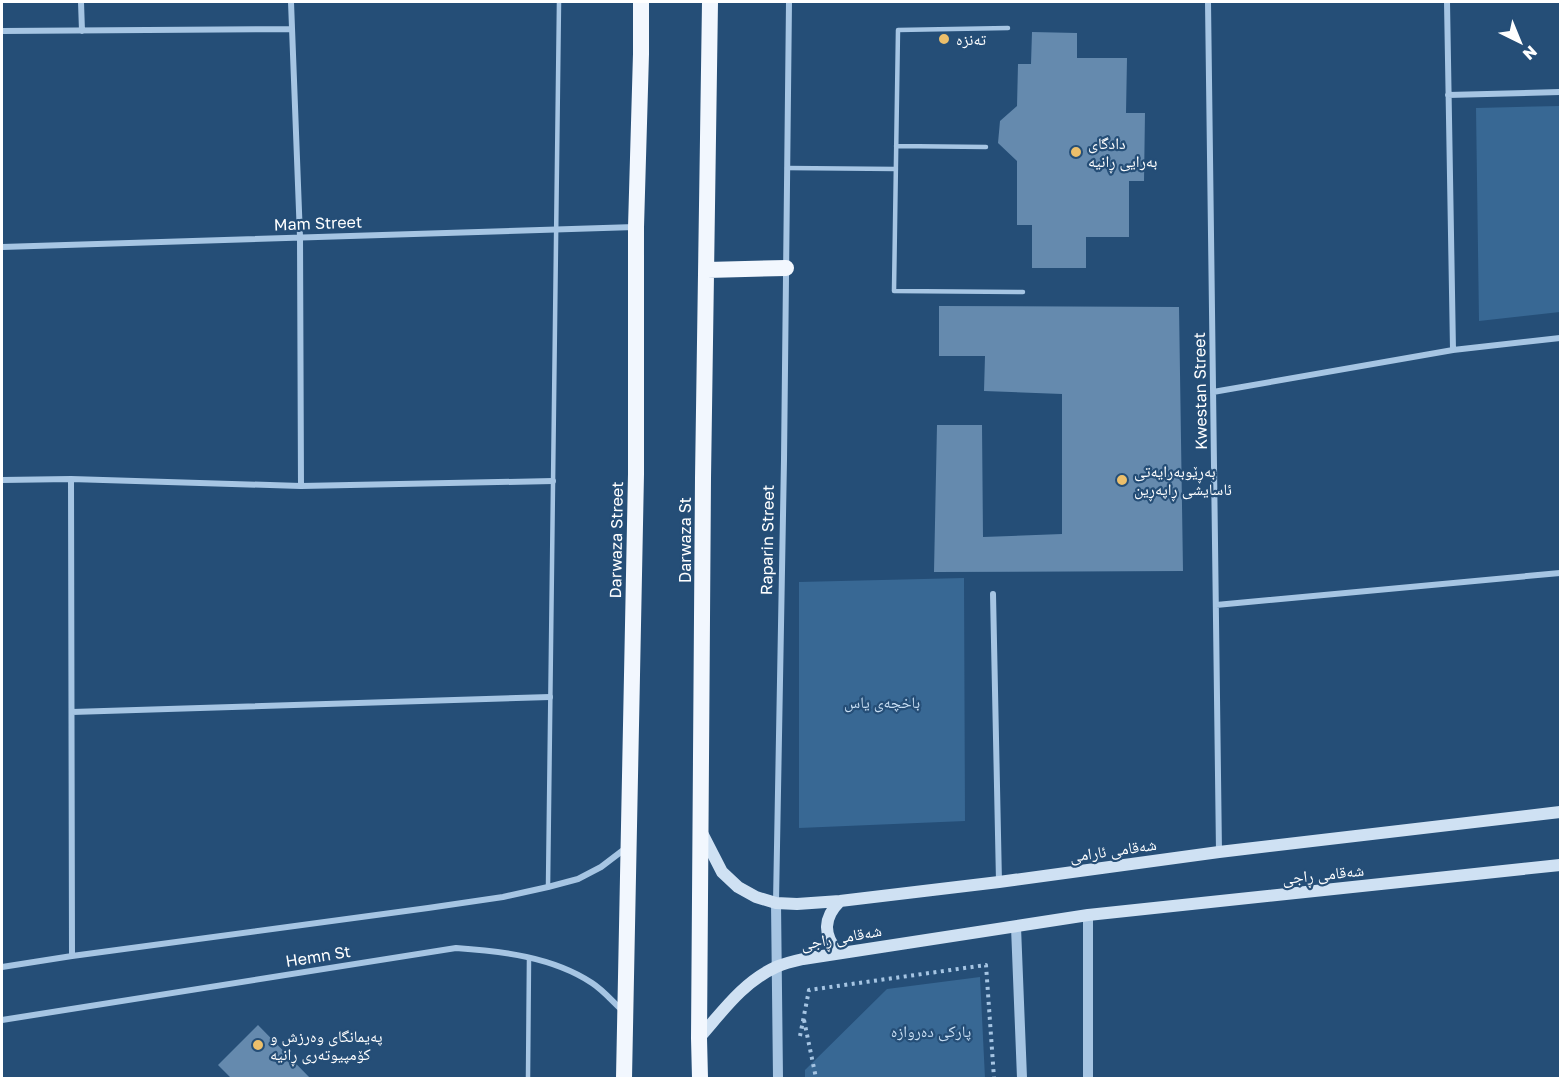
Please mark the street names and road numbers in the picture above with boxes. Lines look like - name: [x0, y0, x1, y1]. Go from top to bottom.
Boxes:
- street label: Mam Street: [274, 211, 362, 235]
- street label: Kwestan Street: [1189, 332, 1211, 450]
- street label: Darwaza Street: [605, 481, 627, 599]
- street label: Raparin Street: [756, 485, 778, 595]
- street label: Darwaza St: [675, 497, 695, 583]
- street label: شەقامی ئارامی: [1068, 834, 1158, 867]
- street label: شەقامی ڕاجی: [1281, 860, 1365, 892]
- street label: شەقامی ڕاجی: [799, 920, 884, 957]
- street label: Hemn St: [284, 941, 352, 971]

